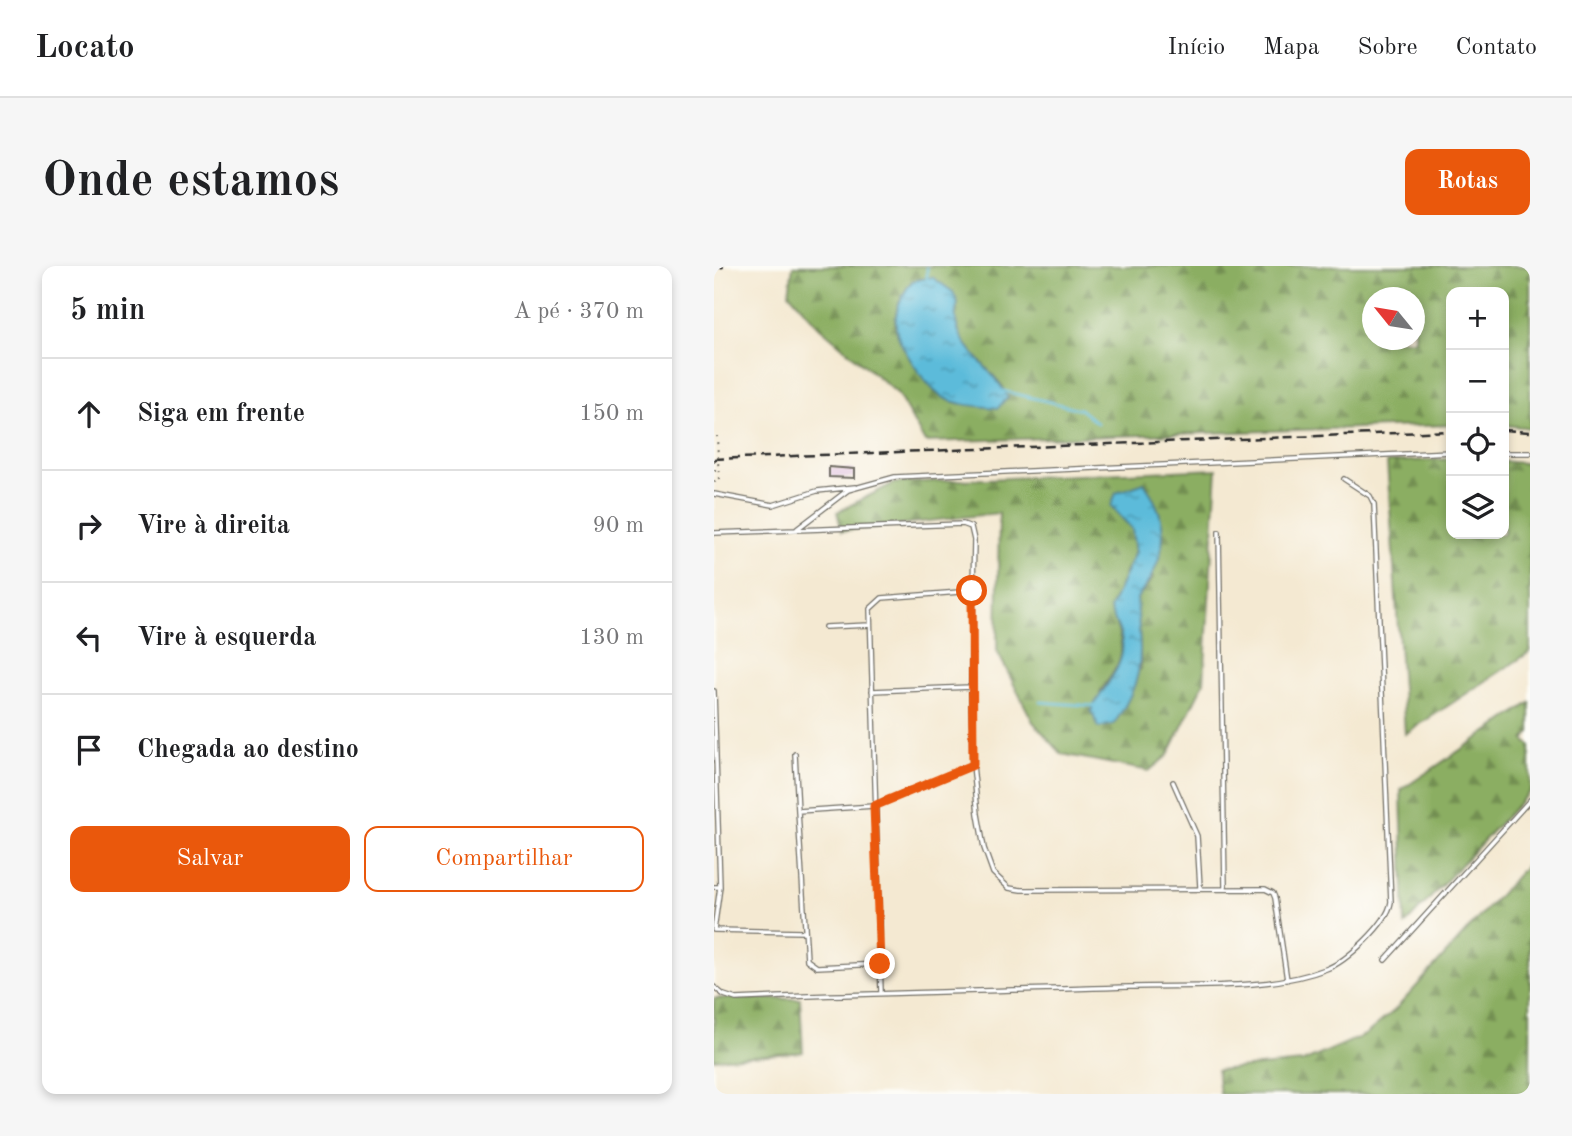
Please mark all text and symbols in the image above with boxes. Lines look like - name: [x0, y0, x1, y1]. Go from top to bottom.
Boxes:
- text: Locato: [35, 32, 135, 65]
- text: Início: [1168, 36, 1225, 60]
- text: Mapa: [1263, 36, 1320, 60]
- text: Sobre: [1358, 36, 1417, 60]
- text: Contato: [1455, 36, 1537, 60]
- button: Rotas: [1405, 149, 1530, 215]
- text: Onde estamos: [42, 158, 339, 207]
- north arrow: [1362, 287, 1425, 350]
- map controls: [1446, 287, 1509, 539]
- button: +: [1446, 287, 1509, 350]
- text: 5 min: [70, 296, 145, 326]
- text: A pé · 370 m: [513, 300, 644, 323]
- button: −: [1446, 350, 1509, 413]
- icon: ahead: [70, 395, 108, 433]
- text: Siga em frente: [137, 401, 305, 427]
- text: 150 m: [579, 402, 644, 425]
- button: locate: [1446, 413, 1509, 476]
- button: layers: [1446, 476, 1509, 539]
- icon: right: [70, 507, 108, 545]
- text: Vire à direita: [137, 513, 290, 539]
- text: 90 m: [593, 514, 644, 537]
- route start: [956, 575, 987, 606]
- icon: left: [70, 619, 108, 657]
- text: Vire à esquerda: [137, 625, 317, 651]
- text: 130 m: [579, 626, 644, 649]
- icon: arrive: [70, 731, 108, 769]
- text: Chegada ao destino: [137, 737, 359, 763]
- button: Salvar: [70, 826, 350, 892]
- button: Compartilhar: [364, 826, 644, 892]
- route end: [864, 948, 895, 979]

